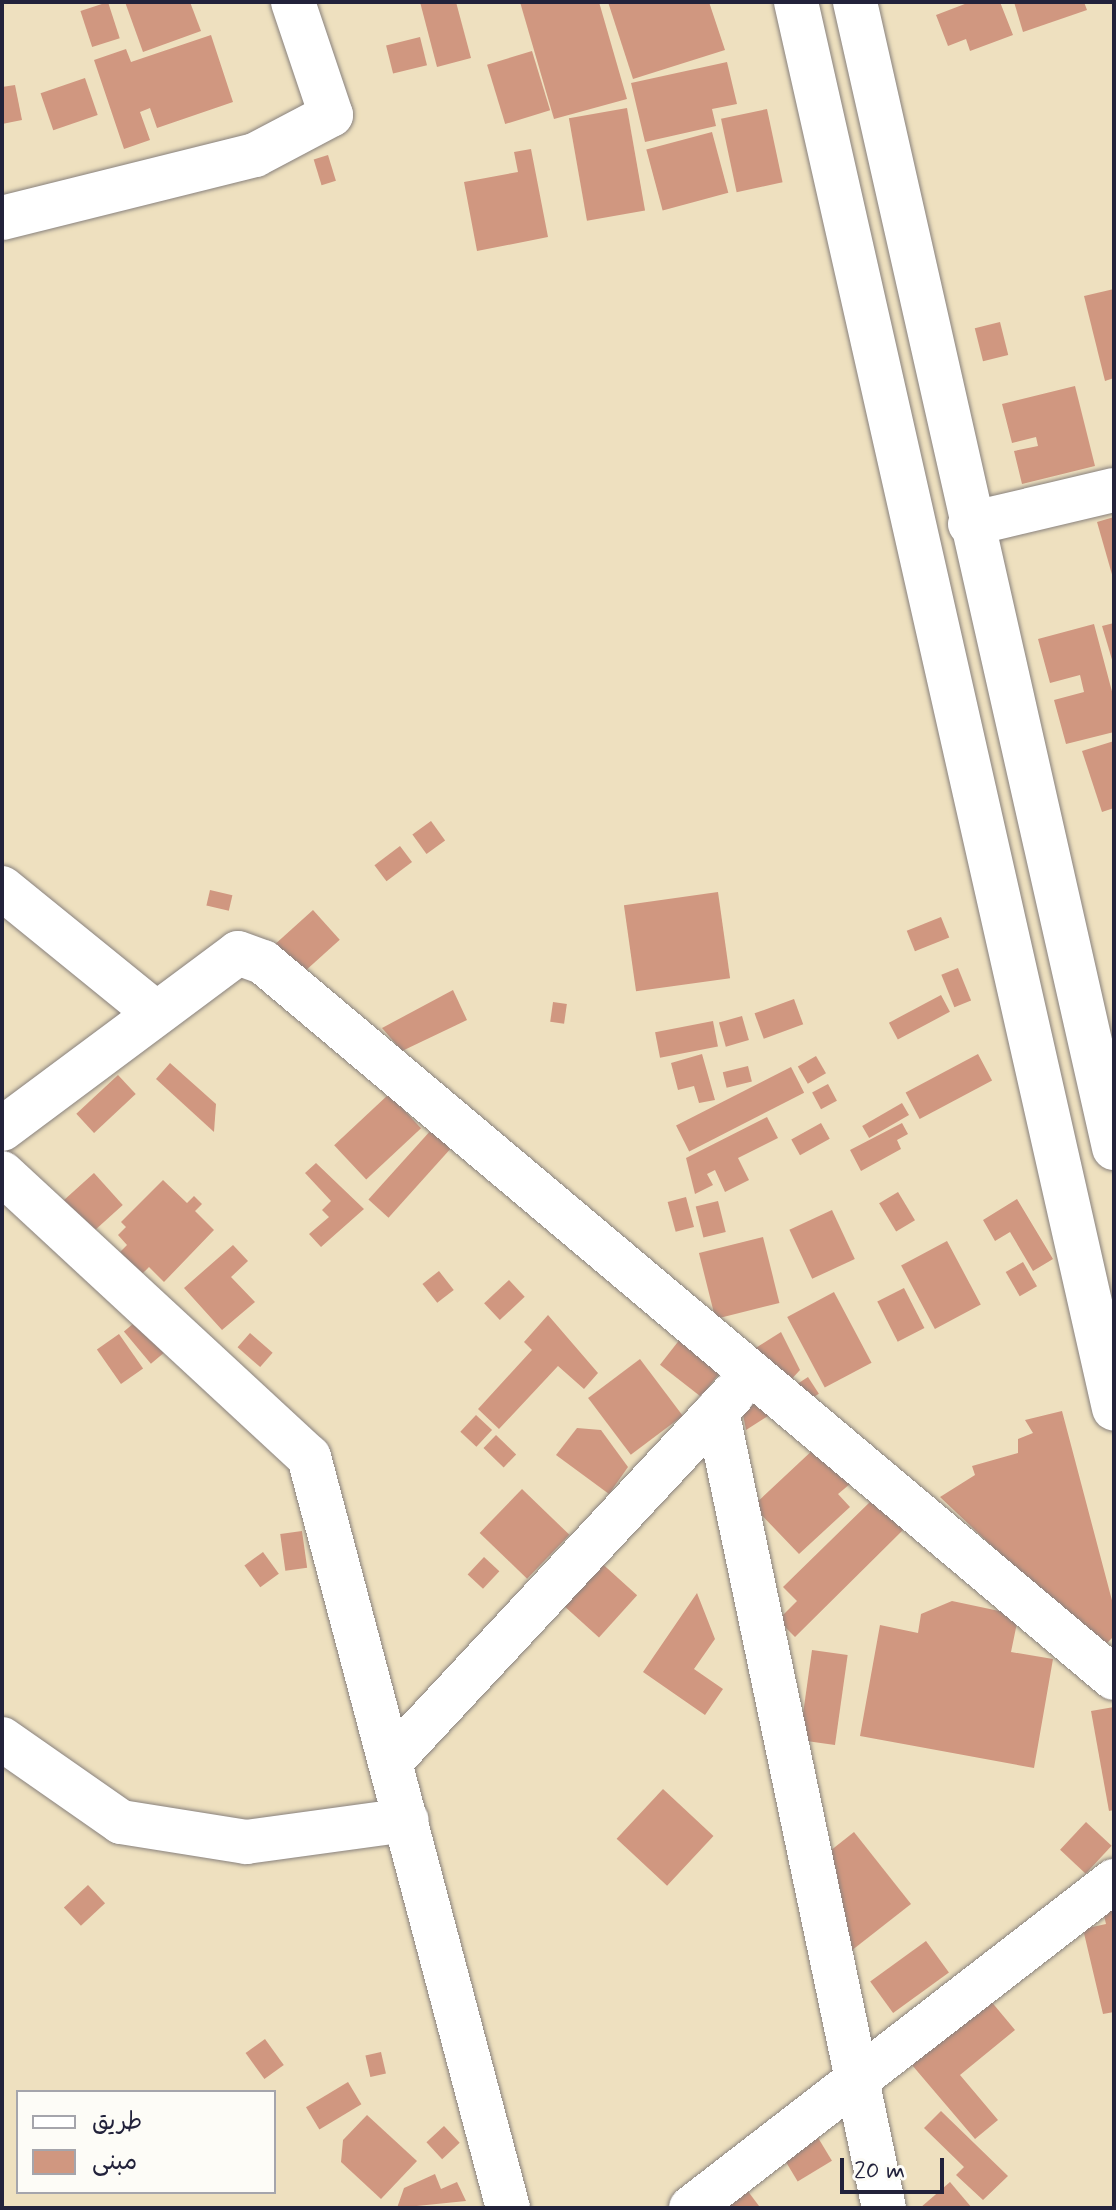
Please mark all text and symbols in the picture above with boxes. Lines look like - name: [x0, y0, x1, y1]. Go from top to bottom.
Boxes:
- legend: [16, 2090, 276, 2194]
- text: طريق: [92, 2107, 142, 2138]
- scale bar: [844, 2142, 948, 2192]
- text: مبنى: [92, 2147, 137, 2178]
- text: 20 m: [854, 2156, 905, 2187]

